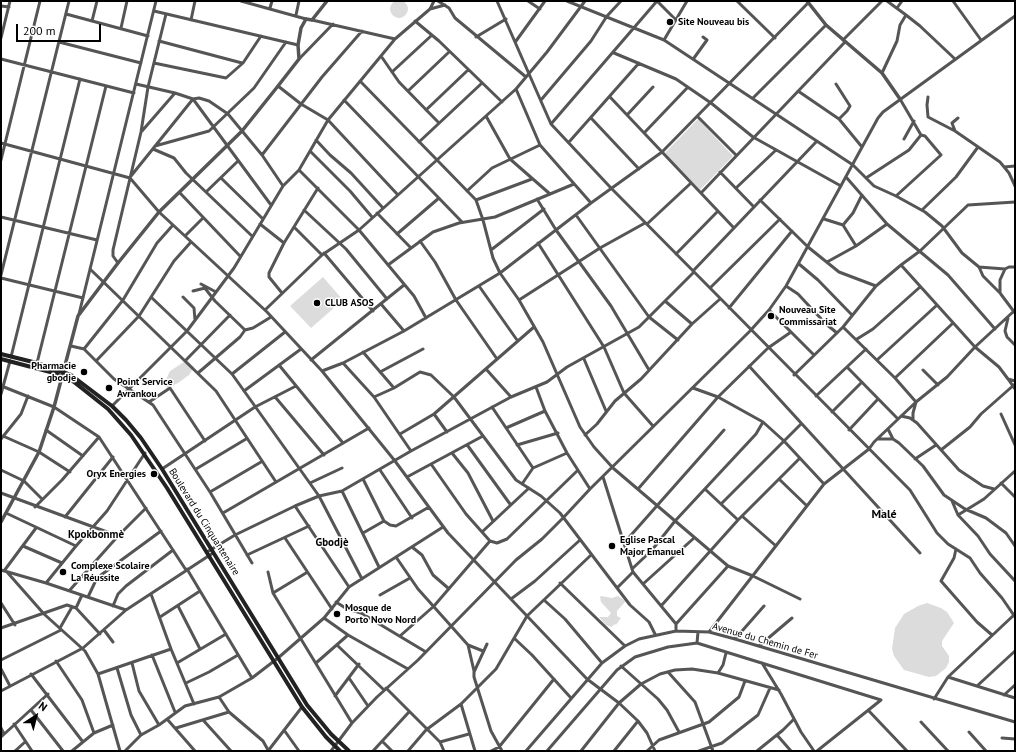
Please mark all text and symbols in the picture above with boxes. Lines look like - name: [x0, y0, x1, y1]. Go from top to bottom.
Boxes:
- scale bar: [18, 16, 103, 42]
- place label: Site Nouveau bis: [678, 16, 749, 28]
- marker: Site Nouveau bis: [665, 17, 675, 27]
- text: 200 m: [23, 23, 56, 38]
- place label: CLUB ASOS: [325, 297, 374, 309]
- marker: CLUB ASOS: [312, 298, 322, 308]
- place label: Nouveau Site Commissariat: [779, 304, 836, 328]
- marker: Nouveau Site Commissariat: [766, 311, 776, 321]
- place label: Pharmacie gbodje: [31, 360, 76, 384]
- marker: Pharmacie gbodje: [79, 367, 89, 377]
- place label: Point Service Avrankou: [117, 376, 172, 400]
- marker: Point Service Avrankou: [104, 383, 114, 393]
- street label: Boulevard du Cinquantenaire: [166, 466, 242, 578]
- place label: Oryx Energies: [87, 468, 146, 480]
- marker: Oryx Energies: [149, 469, 159, 479]
- district label: Malé: [871, 508, 897, 522]
- district label: Kpokbonmè: [68, 528, 124, 542]
- place label: Eglise Pascal Major Emanuel: [620, 534, 684, 558]
- district label: Gbodjè: [316, 536, 348, 550]
- marker: Eglise Pascal Major Emanuel: [607, 541, 617, 551]
- place label: Complexe Scolaire La Réussite: [71, 560, 149, 584]
- marker: Complexe Scolaire La Réussite: [58, 567, 68, 577]
- place label: Mosque de Porto Novo Nord: [345, 602, 416, 626]
- marker: Mosque de Porto Novo Nord: [332, 609, 342, 619]
- street label: Avenue du Chemin de Fer: [711, 620, 819, 662]
- north arrow: [16, 696, 56, 736]
- text: N: [36, 698, 50, 714]

